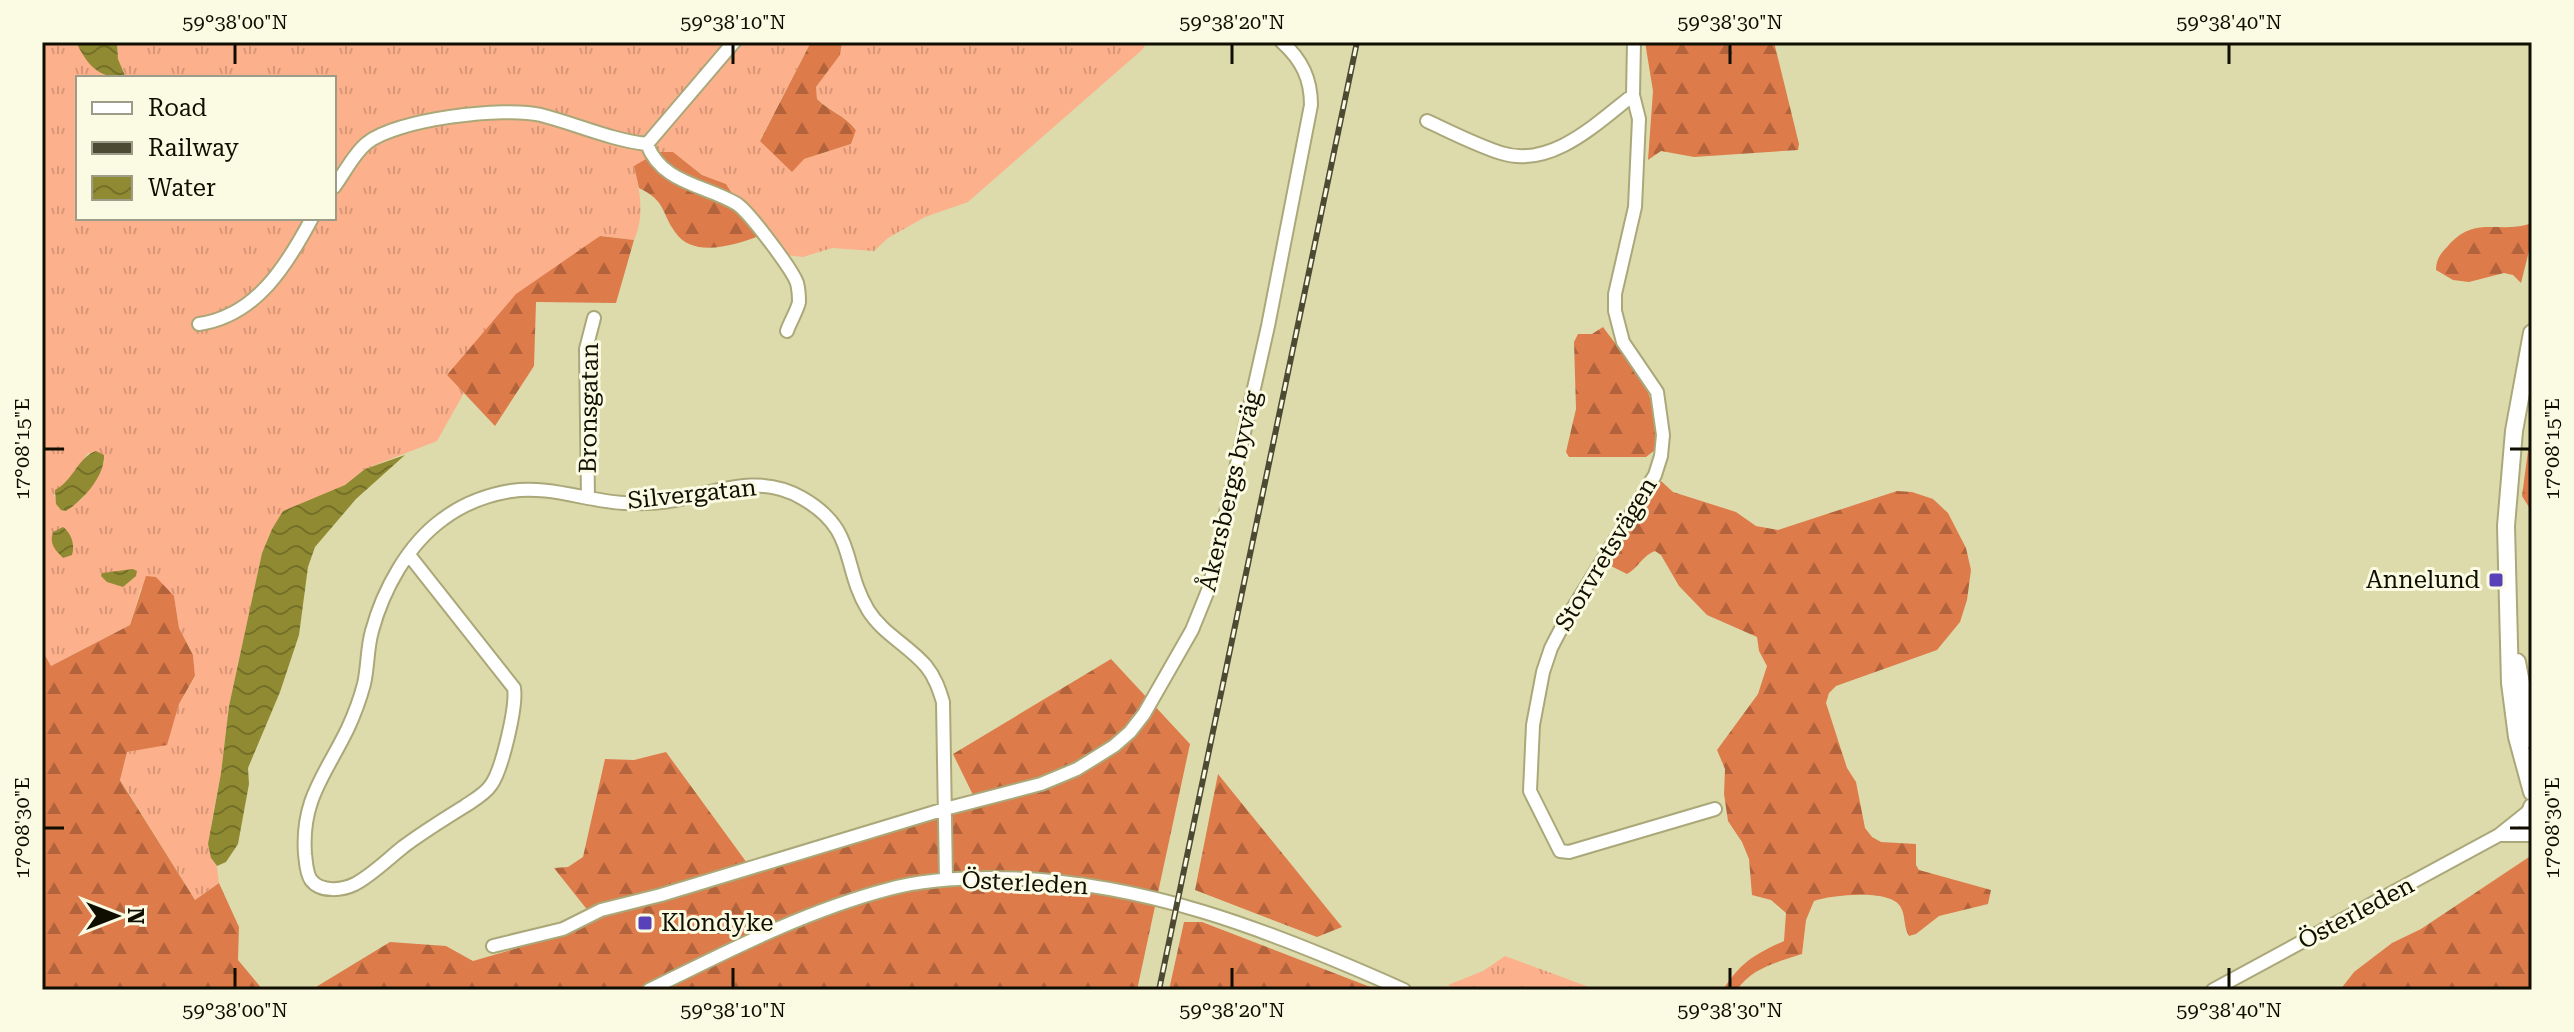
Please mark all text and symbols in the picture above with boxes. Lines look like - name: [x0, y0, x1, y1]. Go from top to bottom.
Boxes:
- text: 59°38'00"N: [182, 10, 288, 34]
- text: 59°38'10"N: [680, 10, 786, 34]
- text: 59°38'20"N: [1179, 10, 1285, 34]
- text: 59°38'30"N: [1677, 10, 1783, 34]
- text: 59°38'40"N: [2176, 10, 2282, 34]
- legend: [76, 76, 336, 220]
- text: Road: [148, 94, 207, 122]
- text: Railway: [148, 134, 239, 162]
- text: Water: [148, 174, 216, 202]
- street label: Bronsgatan: [574, 342, 604, 474]
- street label: Åkersbergs byväg: [1191, 387, 1267, 594]
- text: 17°08'15"E: [10, 398, 34, 500]
- text: 17°08'15"E: [2540, 398, 2564, 500]
- street label: Storvretsvägen: [1549, 472, 1663, 636]
- street label: Silvergatan: [626, 473, 758, 515]
- place label: Annelund: [2366, 566, 2480, 594]
- marker: Annelund: [2487, 571, 2505, 589]
- text: 17°08'30"E: [10, 777, 34, 879]
- text: 17°08'30"E: [2540, 777, 2564, 879]
- street label: Österleden: [961, 865, 1089, 900]
- street label: Österleden: [2293, 870, 2419, 955]
- north arrow: [76, 876, 156, 956]
- text: N: [123, 908, 148, 925]
- place label: Klondyke: [661, 909, 773, 937]
- marker: Klondyke: [636, 914, 654, 932]
- text: 59°38'00"N: [182, 998, 288, 1022]
- text: 59°38'10"N: [680, 998, 786, 1022]
- text: 59°38'20"N: [1179, 998, 1285, 1022]
- text: 59°38'30"N: [1677, 998, 1783, 1022]
- text: 59°38'40"N: [2176, 998, 2282, 1022]

